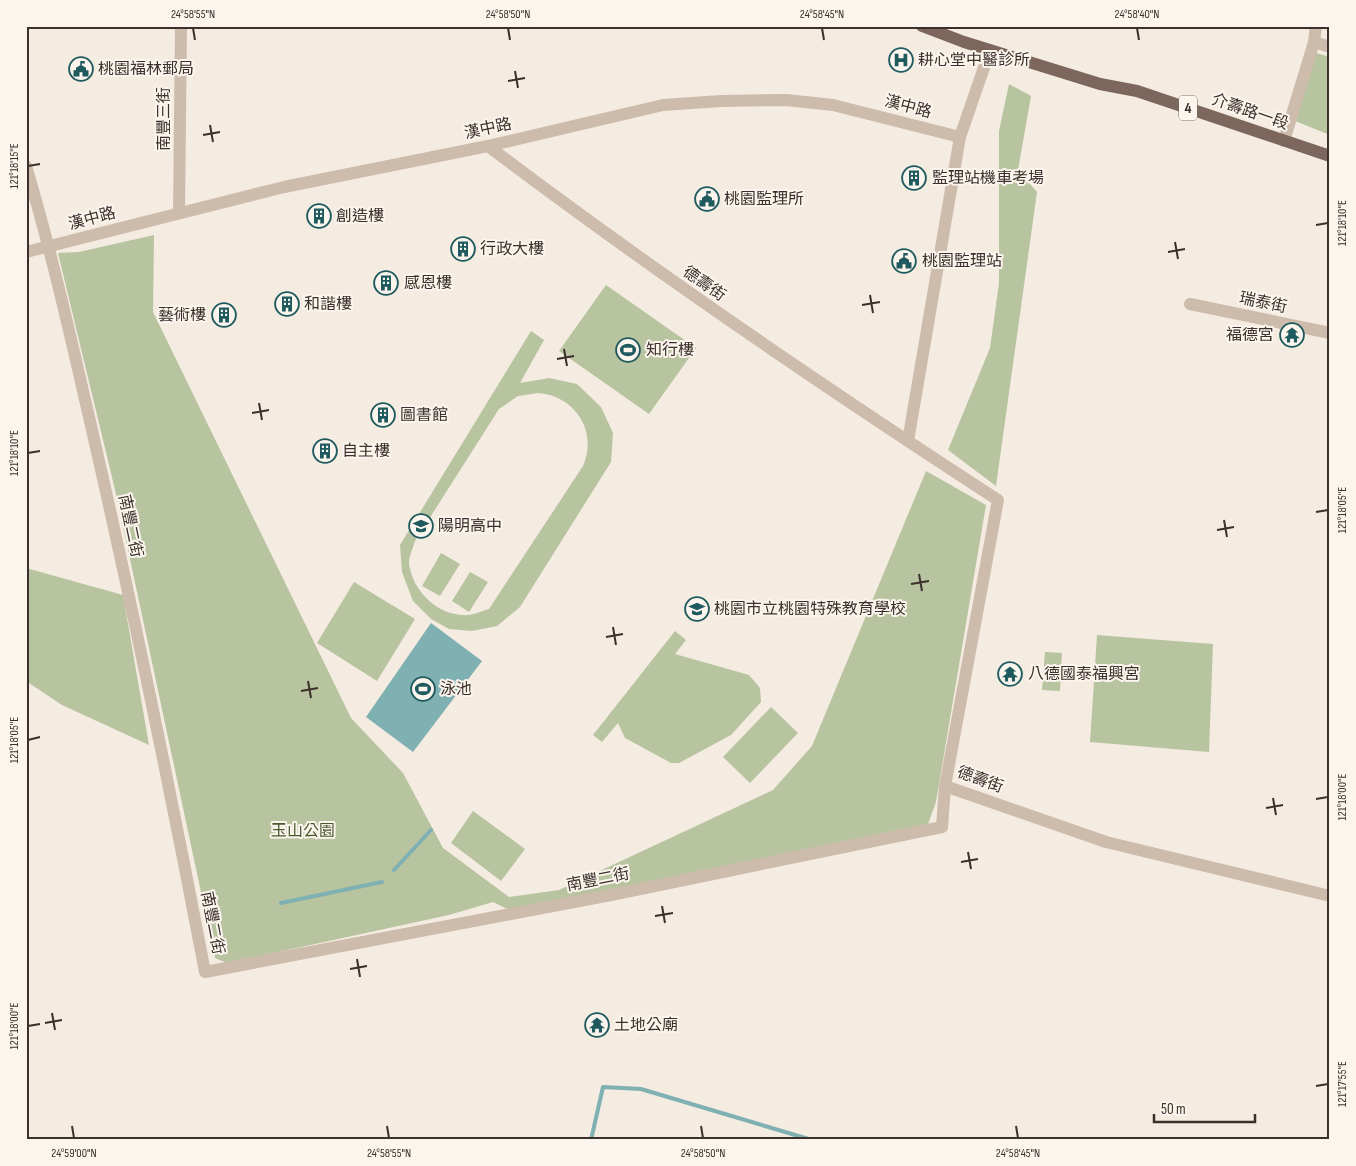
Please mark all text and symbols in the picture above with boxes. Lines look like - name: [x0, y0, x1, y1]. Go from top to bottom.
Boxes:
- text: 24°58'55"N: [171, 7, 215, 22]
- text: 24°58'50"N: [486, 7, 530, 22]
- text: 24°58'45"N: [800, 7, 844, 22]
- text: 24°58'40"N: [1115, 7, 1159, 22]
- hospital icon: 耕心堂中醫診所: [888, 47, 914, 73]
- place label: 耕心堂中醫診所: [918, 51, 1030, 70]
- public building icon: 桃園福林郵局: [68, 56, 94, 82]
- place label: 桃園福林郵局: [98, 60, 194, 79]
- street label: 南豐三街: [155, 87, 174, 151]
- street label: 介壽路一段: [1209, 90, 1291, 134]
- street label: 漢中路: [882, 92, 934, 122]
- road number: 4: [1179, 96, 1197, 120]
- street label: 漢中路: [463, 115, 513, 143]
- text: 121°18'15"E: [7, 143, 22, 189]
- building icon: 監理站機車考場: [901, 165, 927, 191]
- place label: 監理站機車考場: [932, 169, 1044, 188]
- public building icon: 桃園監理所: [694, 186, 720, 212]
- place label: 桃園監理所: [724, 190, 804, 209]
- text: 121°18'10"E: [1335, 200, 1350, 246]
- building icon: 創造樓: [306, 203, 332, 229]
- street label: 漢中路: [66, 204, 118, 234]
- place label: 創造樓: [336, 207, 384, 226]
- building icon: 行政大樓: [450, 236, 476, 262]
- place label: 行政大樓: [480, 240, 544, 259]
- public building icon: 桃園監理站: [891, 248, 917, 274]
- place label: 桃園監理站: [922, 252, 1002, 271]
- street label: 德壽街: [679, 262, 729, 306]
- building icon: 感恩樓: [373, 270, 399, 296]
- place label: 感恩樓: [404, 274, 452, 293]
- street label: 瑞泰街: [1238, 289, 1288, 317]
- building icon: 和諧樓: [274, 291, 300, 317]
- place label: 和諧樓: [304, 295, 352, 314]
- building icon: 藝術樓: [211, 302, 237, 328]
- place label: 藝術樓: [158, 306, 206, 325]
- temple icon: 福德宮: [1279, 322, 1305, 348]
- place label: 福德宮: [1226, 326, 1274, 345]
- sports icon: 知行樓: [615, 337, 641, 363]
- place label: 知行樓: [646, 341, 694, 360]
- building icon: 圖書館: [370, 402, 396, 428]
- place label: 圖書館: [400, 406, 448, 425]
- text: 121°18'10"E: [7, 430, 22, 476]
- building icon: 自主樓: [312, 438, 338, 464]
- place label: 自主樓: [342, 442, 390, 461]
- text: 121°18'05"E: [1335, 487, 1350, 533]
- street label: 南豐二街: [114, 493, 146, 559]
- school or university icon: 陽明高中: [408, 513, 434, 539]
- place label: 陽明高中: [438, 517, 502, 536]
- school or university icon: 桃園市立桃園特殊教育學校: [684, 596, 710, 622]
- place label: 桃園市立桃園特殊教育學校: [714, 600, 906, 619]
- temple icon: 八德國泰福興宮: [997, 661, 1023, 687]
- place label: 八德國泰福興宮: [1028, 665, 1140, 684]
- sports icon: 泳池: [410, 676, 436, 702]
- place label: 泳池: [440, 680, 472, 699]
- text: 121°18'05"E: [7, 717, 22, 763]
- street label: 德壽街: [954, 763, 1006, 797]
- text: 121°18'00"E: [1335, 773, 1350, 820]
- park label: 玉山公園: [271, 822, 335, 841]
- street label: 南豐二街: [565, 865, 631, 895]
- street label: 南豐二街: [197, 890, 227, 956]
- text: 121°18'00"E: [7, 1002, 22, 1049]
- temple icon: 土地公廟: [584, 1012, 610, 1038]
- place label: 土地公廟: [614, 1016, 678, 1035]
- text: 121°17'55"E: [1335, 1061, 1350, 1107]
- scale bar: [1154, 1091, 1255, 1123]
- text: 50 m: [1161, 1100, 1186, 1119]
- text: 24°59'00"N: [51, 1146, 97, 1161]
- text: 24°58'55"N: [367, 1146, 411, 1161]
- text: 24°58'50"N: [681, 1146, 725, 1161]
- text: 24°58'45"N: [996, 1146, 1040, 1161]

